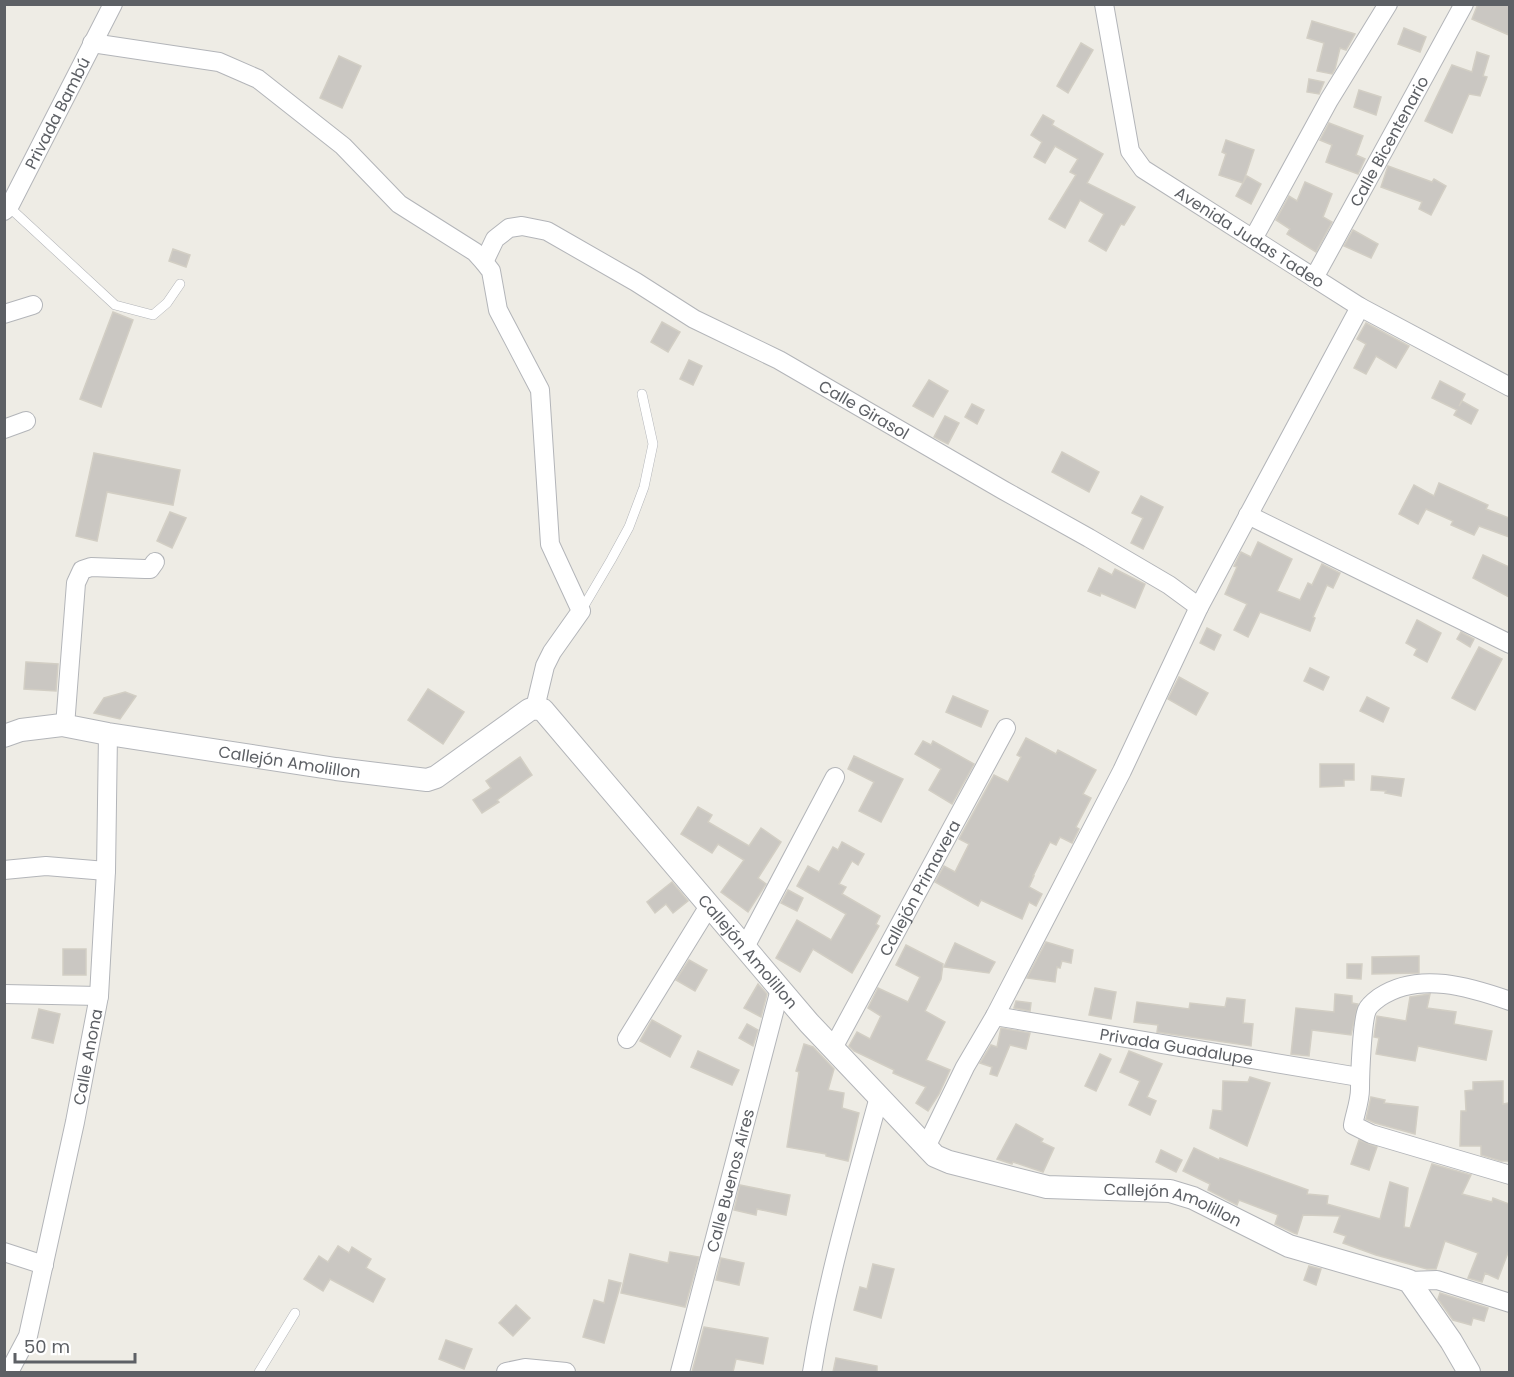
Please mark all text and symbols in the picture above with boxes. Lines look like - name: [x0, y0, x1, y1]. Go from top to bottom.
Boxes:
- street label: Privada Bambú: [19, 53, 96, 173]
- street label: Calle Bicentenario: [1344, 72, 1434, 211]
- street label: Avenida Judas Tadeo: [1170, 181, 1329, 294]
- street label: Calle Girasol: [814, 374, 913, 445]
- street label: Callejón Amolillon: [217, 740, 362, 784]
- street label: Callejón Primavera: [874, 816, 966, 960]
- street label: Callejón Amolillon: [693, 890, 803, 1014]
- street label: Calle Anona: [67, 1007, 108, 1107]
- street label: Privada Guadalupe: [1098, 1023, 1255, 1071]
- street label: Calle Buenos Aires: [701, 1106, 760, 1255]
- street label: Callejón Amolillon: [1103, 1178, 1245, 1232]
- scale bar: [15, 1326, 135, 1364]
- text: 50 m: [24, 1334, 70, 1359]

